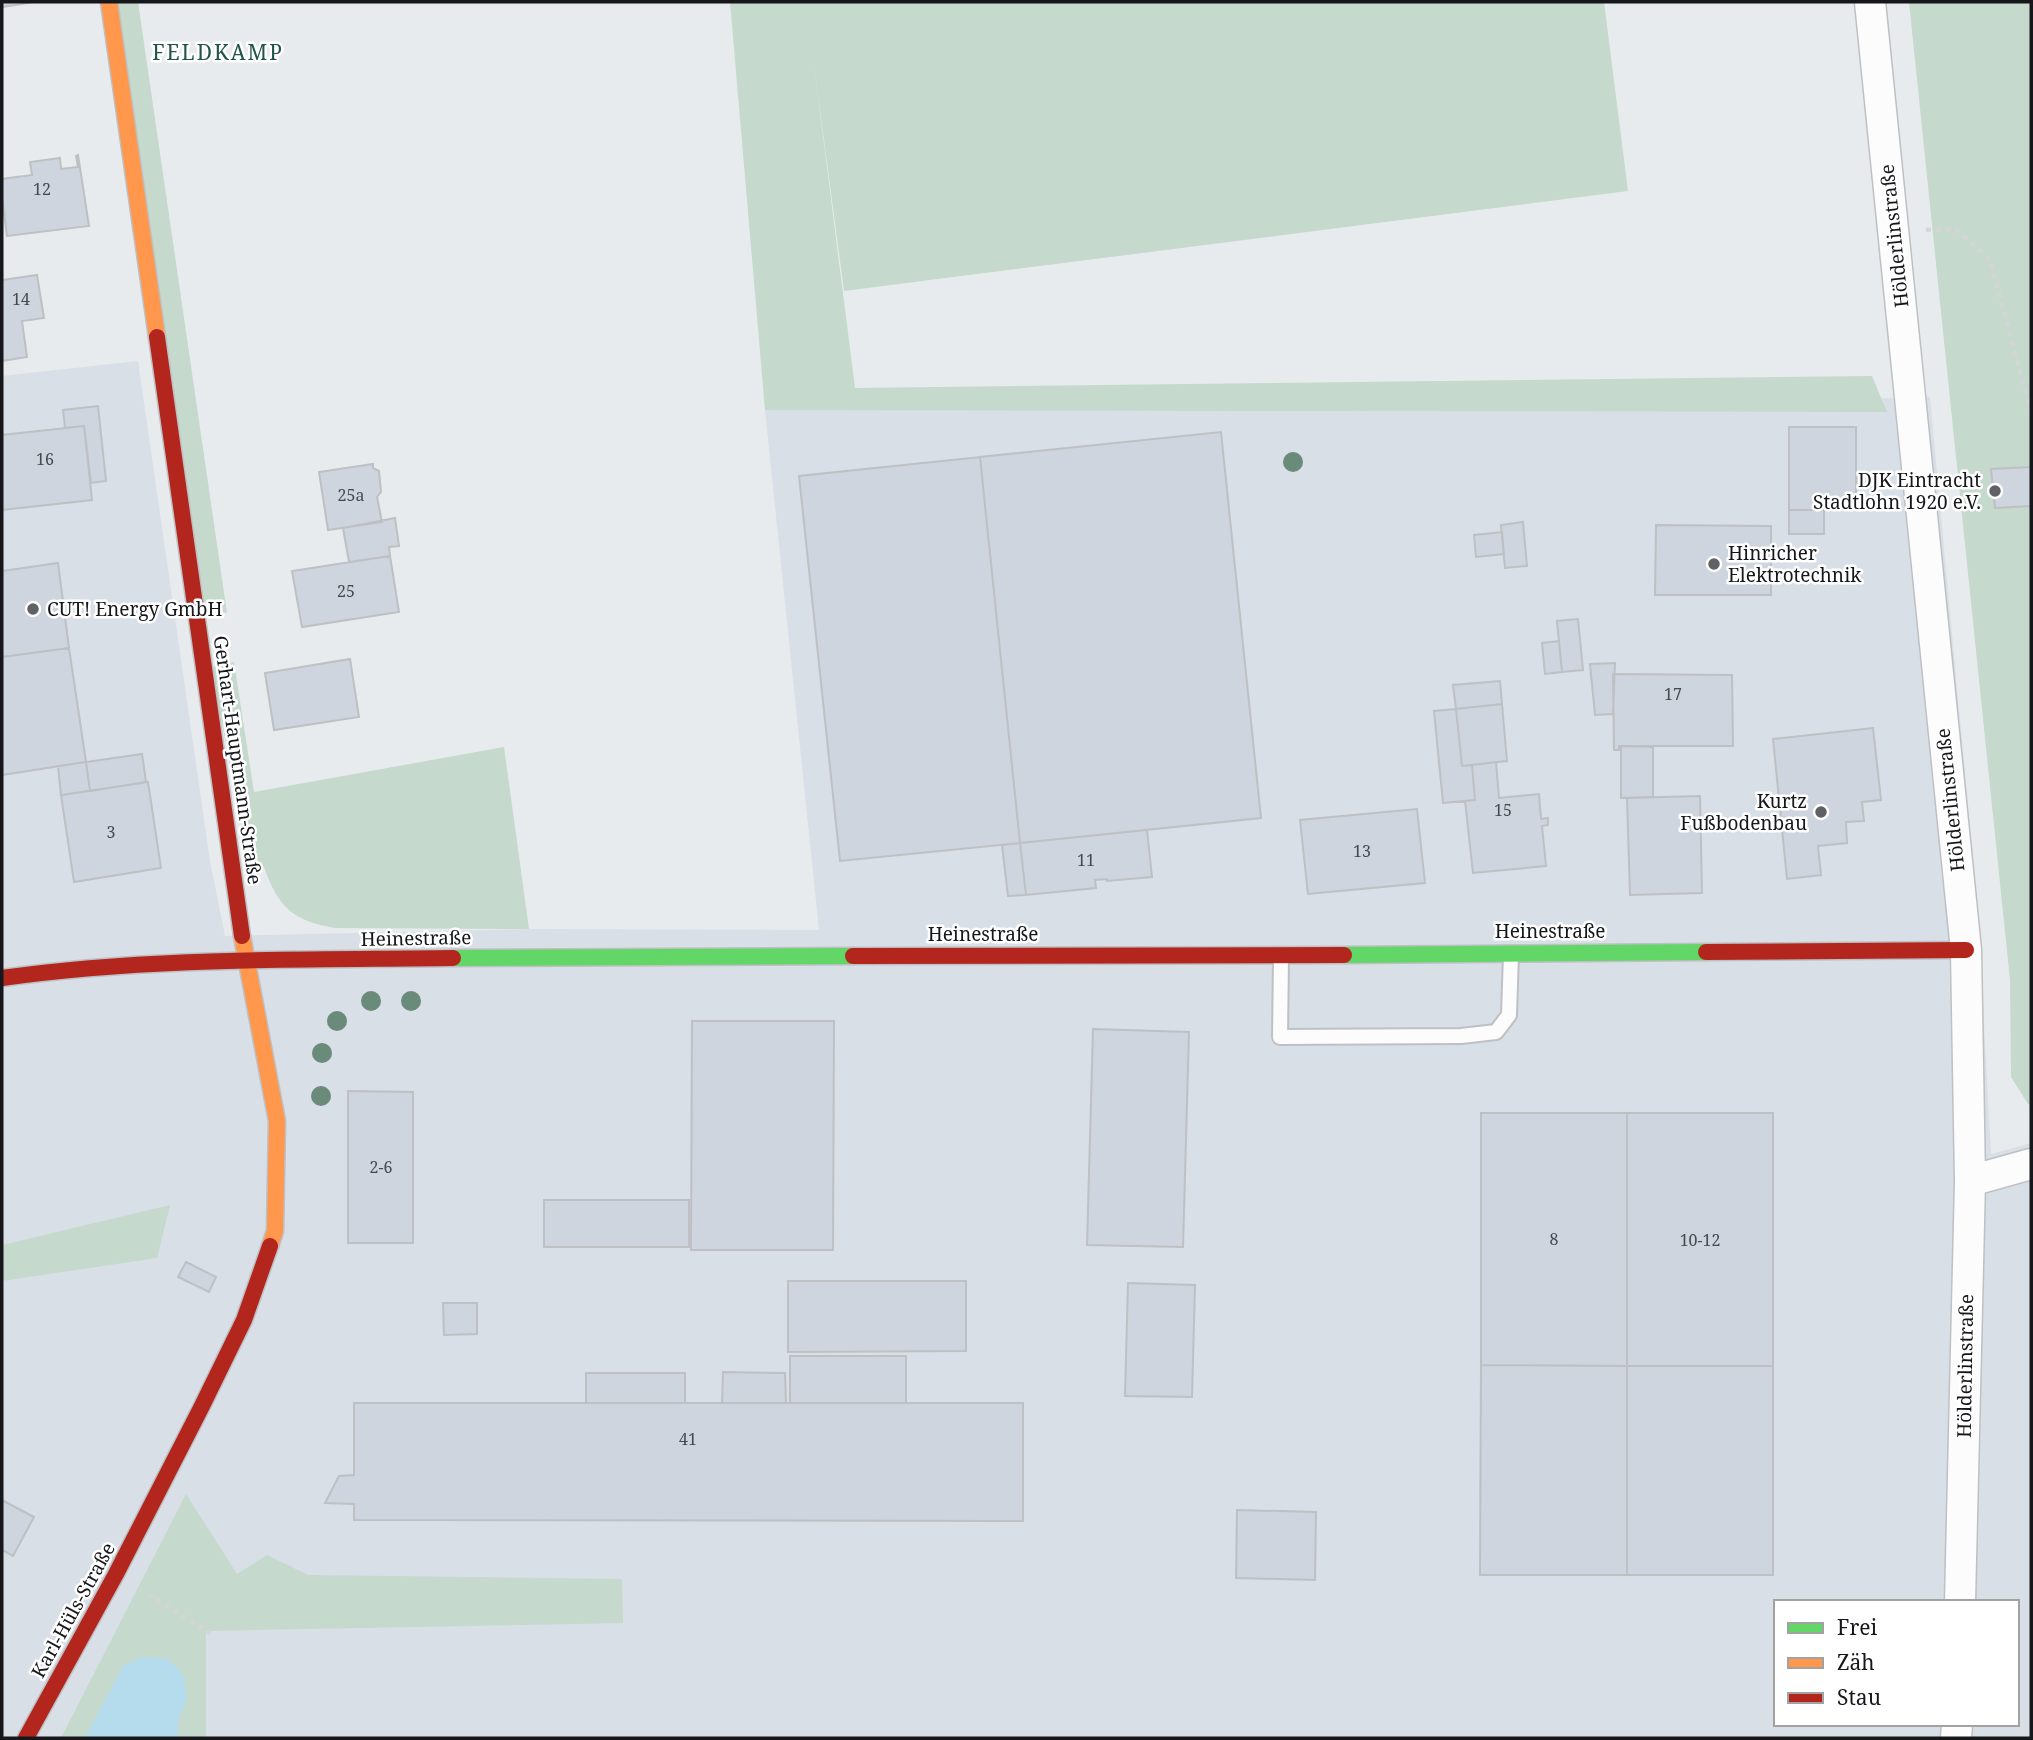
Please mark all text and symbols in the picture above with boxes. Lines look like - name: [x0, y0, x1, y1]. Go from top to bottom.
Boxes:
- district label: FELDKAMP: [152, 38, 284, 66]
- street label: Hölderlinstraße: [1874, 163, 1914, 309]
- house number: 12: [33, 178, 51, 200]
- house number: 14: [12, 288, 30, 310]
- house number: 16: [36, 448, 54, 470]
- place label: DJK Eintracht Stadtlohn 1920 e.V.: [1813, 467, 1981, 515]
- marker: DJK Eintracht Stadtlohn 1920 e.V.: [1987, 483, 2003, 499]
- house number: 25a: [338, 484, 364, 506]
- place label: Hinricher Elektrotechnik: [1728, 540, 1862, 588]
- marker: Hinricher Elektrotechnik: [1706, 556, 1722, 572]
- house number: 25: [337, 580, 355, 602]
- place label: CUT! Energy GmbH: [47, 596, 223, 622]
- marker: CUT! Energy GmbH: [25, 601, 41, 617]
- street label: Gerhart-Hauptmann-Straße: [208, 634, 268, 886]
- house number: 17: [1664, 683, 1682, 705]
- street label: Hölderlinstraße: [1930, 727, 1970, 873]
- place label: Kurtz Fußbodenbau: [1680, 788, 1807, 836]
- house number: 15: [1494, 799, 1512, 821]
- marker: Kurtz Fußbodenbau: [1813, 804, 1829, 820]
- house number: 3: [107, 821, 116, 843]
- house number: 13: [1353, 840, 1371, 862]
- house number: 11: [1077, 849, 1095, 871]
- street label: Heinestraße: [1495, 918, 1605, 944]
- street label: Heinestraße: [928, 921, 1038, 947]
- street label: Heinestraße: [360, 924, 472, 952]
- house number: 2-6: [370, 1156, 392, 1178]
- house number: 8: [1550, 1228, 1559, 1250]
- house number: 10-12: [1680, 1229, 1720, 1251]
- street label: Hölderlinstraße: [1951, 1294, 1979, 1438]
- house number: 41: [679, 1428, 697, 1450]
- street label: Karl-Hüls-Straße: [25, 1538, 121, 1682]
- legend: [1774, 1600, 2019, 1726]
- text: Frei: [1837, 1613, 1878, 1641]
- text: Zäh: [1837, 1648, 1875, 1676]
- text: Stau: [1837, 1683, 1881, 1711]

